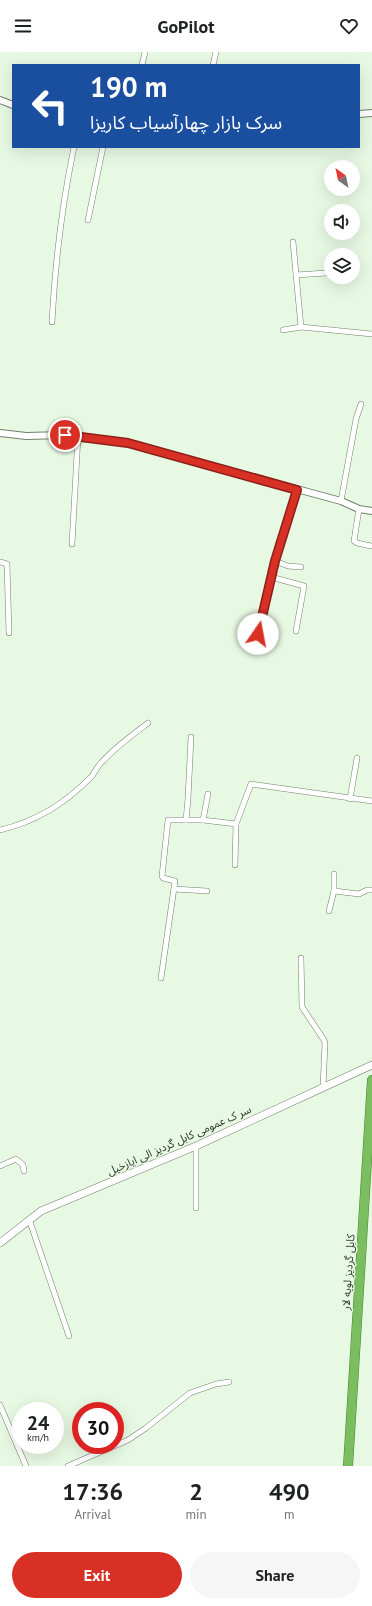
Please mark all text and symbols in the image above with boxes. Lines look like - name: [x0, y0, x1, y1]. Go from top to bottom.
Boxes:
- icon: menu: [12, 15, 34, 37]
- text: GoPilot: [157, 15, 215, 38]
- icon: heart: [338, 15, 360, 37]
- text: 190 m: [90, 68, 167, 105]
- icon: left: [24, 80, 76, 132]
- text: سرک بازار چهارآسیاب کاریزا: [90, 111, 282, 134]
- north arrow: [324, 160, 360, 196]
- map controls: [324, 160, 360, 284]
- button: sound: [324, 204, 360, 240]
- button: layers: [324, 248, 360, 284]
- pin: [48, 418, 82, 452]
- icon: arrive: [54, 424, 76, 446]
- position arrow: [237, 613, 279, 655]
- street label: سر ک عمومی کابل گردیز الی ایازخیل: [105, 1102, 254, 1178]
- street label: کابل گردیز لویه لار: [338, 1233, 358, 1311]
- speed limit sign: 30: [72, 1402, 124, 1454]
- text: 24: [27, 1410, 49, 1436]
- text: km/h: [27, 1431, 49, 1444]
- text: 17:36: [62, 1476, 123, 1507]
- text: 2: [189, 1476, 203, 1507]
- text: 490: [269, 1476, 310, 1507]
- text: Arrival: [75, 1506, 111, 1523]
- text: min: [185, 1506, 207, 1523]
- text: m: [284, 1506, 295, 1523]
- button: Exit: [12, 1552, 182, 1598]
- button: Share: [190, 1552, 360, 1598]

